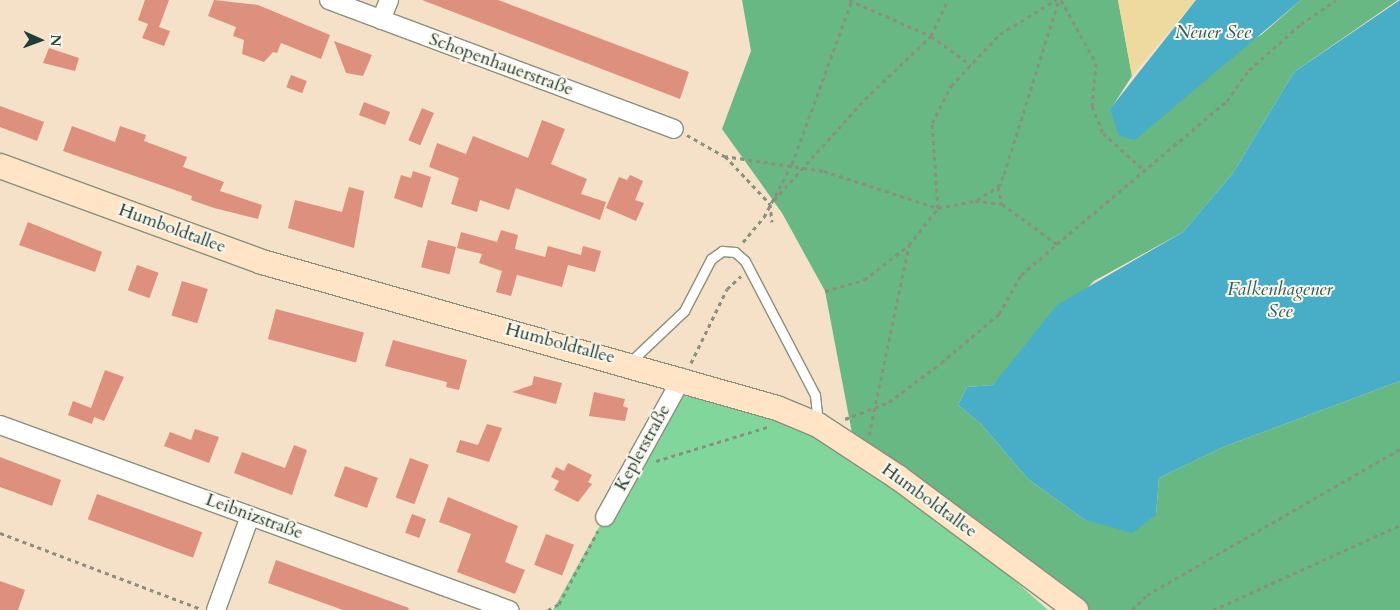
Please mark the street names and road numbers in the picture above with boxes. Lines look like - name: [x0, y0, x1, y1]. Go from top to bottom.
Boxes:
- street label: Schopenhauerstraße: [426, 29, 576, 101]
- street label: Humboldtallee: [115, 200, 229, 258]
- street label: Humboldtallee: [503, 319, 617, 369]
- street label: Keplerstraße: [610, 401, 676, 495]
- street label: Humboldtallee: [877, 459, 981, 543]
- street label: Leibnizstraße: [202, 489, 306, 545]

